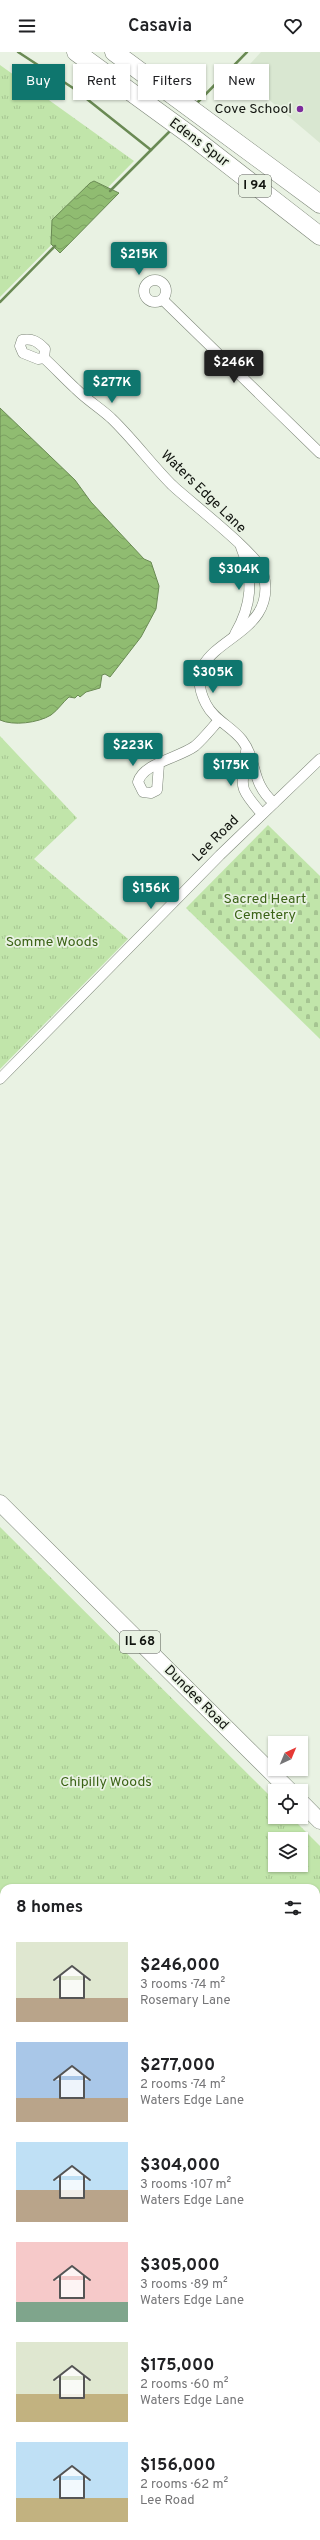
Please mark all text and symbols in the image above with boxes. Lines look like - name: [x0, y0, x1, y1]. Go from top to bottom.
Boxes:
- icon: menu: [16, 15, 38, 37]
- text: Casavia: [128, 15, 192, 38]
- icon: heart: [282, 15, 304, 37]
- chip: Buy: [12, 64, 65, 100]
- chip: Rent: [73, 64, 130, 100]
- chip: Filters: [138, 64, 206, 100]
- chip: New: [214, 64, 269, 100]
- place label: Cove School: [214, 101, 292, 118]
- marker: Cove School: [295, 104, 305, 114]
- street label: Edens Spur: [166, 115, 233, 171]
- road number: I 94: [239, 175, 271, 197]
- pin: $215K: [111, 242, 167, 276]
- text: $215K: [120, 247, 158, 263]
- pin: $246K: [206, 350, 262, 384]
- text: $246K: [213, 355, 255, 371]
- pin: $277K: [84, 370, 140, 404]
- text: $277K: [93, 375, 131, 391]
- street label: Waters Edge Lane: [157, 447, 249, 537]
- pin: $304K: [211, 557, 267, 591]
- text: $304K: [218, 562, 260, 578]
- pin: $305K: [185, 660, 241, 694]
- text: $305K: [192, 665, 234, 681]
- pin: $223K: [105, 733, 161, 767]
- text: $223K: [113, 738, 153, 754]
- pin: $175K: [203, 753, 259, 787]
- text: $175K: [212, 758, 250, 774]
- street label: Lee Road: [189, 812, 243, 866]
- pin: $156K: [123, 876, 179, 910]
- text: $156K: [132, 881, 170, 897]
- park label: Sacred Heart Cemetery: [224, 891, 306, 924]
- park label: Somme Woods: [6, 934, 98, 951]
- road number: IL 68: [120, 1631, 160, 1653]
- street label: Dundee Road: [160, 1662, 232, 1734]
- north arrow: [268, 1736, 308, 1776]
- map controls: [268, 1736, 308, 1872]
- park label: Chipilly Woods: [60, 1774, 152, 1791]
- button: locate: [268, 1784, 308, 1824]
- button: layers: [268, 1832, 308, 1872]
- text: 8 homes: [16, 1897, 83, 1919]
- icon: filters: [282, 1897, 304, 1919]
- text: $246,000: [140, 1955, 220, 1977]
- icon: home: [48, 1958, 96, 2006]
- text: 3 rooms · 74 m²: [140, 1977, 225, 1993]
- text: Rosemary Lane: [140, 1993, 231, 2009]
- text: $277,000: [140, 2055, 215, 2077]
- icon: home: [48, 2058, 96, 2106]
- text: 2 rooms · 74 m²: [140, 2077, 225, 2093]
- text: Waters Edge Lane: [140, 2093, 244, 2109]
- text: $304,000: [140, 2155, 220, 2177]
- icon: home: [48, 2158, 96, 2206]
- text: 3 rooms · 107 m²: [140, 2177, 231, 2193]
- text: Waters Edge Lane: [140, 2193, 244, 2209]
- text: $305,000: [140, 2255, 220, 2277]
- icon: home: [48, 2258, 96, 2306]
- text: 3 rooms · 89 m²: [140, 2277, 228, 2293]
- text: Waters Edge Lane: [140, 2293, 244, 2309]
- text: $175,000: [140, 2355, 214, 2377]
- icon: home: [48, 2358, 96, 2406]
- text: 2 rooms · 60 m²: [140, 2377, 229, 2393]
- text: Waters Edge Lane: [140, 2393, 244, 2409]
- text: $156,000: [140, 2455, 216, 2477]
- icon: home: [48, 2458, 96, 2506]
- text: 2 rooms · 62 m²: [140, 2477, 228, 2493]
- text: Lee Road: [140, 2493, 195, 2509]

